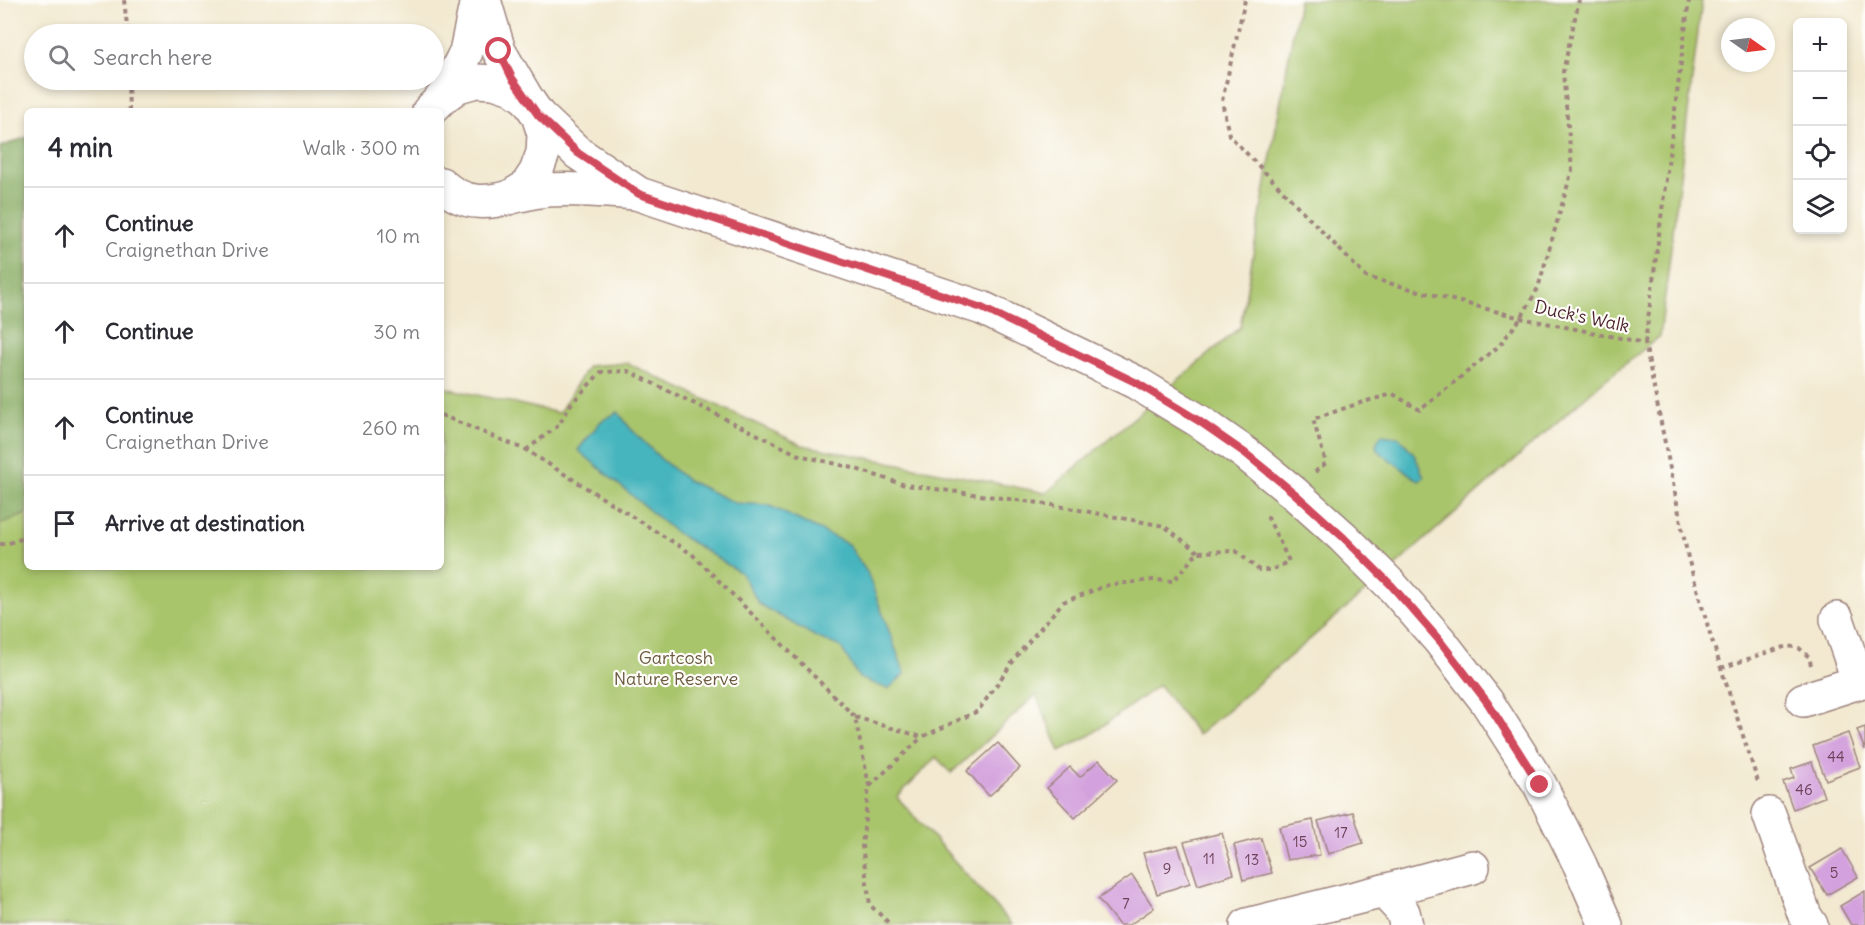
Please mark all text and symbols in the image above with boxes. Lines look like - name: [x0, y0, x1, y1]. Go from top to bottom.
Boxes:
- north arrow: [1721, 18, 1775, 72]
- map controls: [1793, 18, 1847, 234]
- button: +: [1793, 18, 1847, 72]
- search box: [24, 24, 444, 90]
- route start: [485, 37, 511, 63]
- icon: search: [45, 41, 78, 74]
- text: Search here: [93, 43, 212, 71]
- button: −: [1793, 72, 1847, 126]
- button: locate: [1793, 126, 1847, 180]
- text: 4 min: [48, 131, 113, 164]
- text: Walk · 300 m: [302, 135, 420, 160]
- button: layers: [1793, 180, 1847, 234]
- text: Continue: [105, 209, 194, 237]
- icon: ahead: [48, 219, 81, 252]
- text: 10 m: [377, 223, 420, 248]
- text: Craignethan Drive: [105, 237, 269, 262]
- street label: Duck's Walk: [1532, 295, 1632, 337]
- icon: ahead: [48, 315, 81, 348]
- text: Continue: [105, 317, 194, 345]
- text: 30 m: [373, 319, 420, 344]
- text: Continue: [105, 401, 194, 429]
- icon: ahead: [48, 411, 81, 444]
- text: 260 m: [362, 415, 420, 440]
- text: Craignethan Drive: [105, 429, 269, 454]
- icon: arrive: [48, 507, 81, 540]
- text: Arrive at destination: [105, 509, 305, 537]
- park label: Gartcosh Nature Reserve: [614, 646, 738, 690]
- house number: 44: [1827, 747, 1845, 766]
- route end: [1526, 771, 1552, 797]
- house number: 46: [1795, 780, 1813, 799]
- house number: 17: [1334, 823, 1348, 842]
- house number: 15: [1293, 832, 1307, 851]
- house number: 11: [1203, 849, 1215, 868]
- house number: 13: [1245, 850, 1259, 869]
- house number: 9: [1163, 859, 1171, 878]
- house number: 5: [1830, 863, 1838, 882]
- house number: 7: [1122, 894, 1130, 913]

